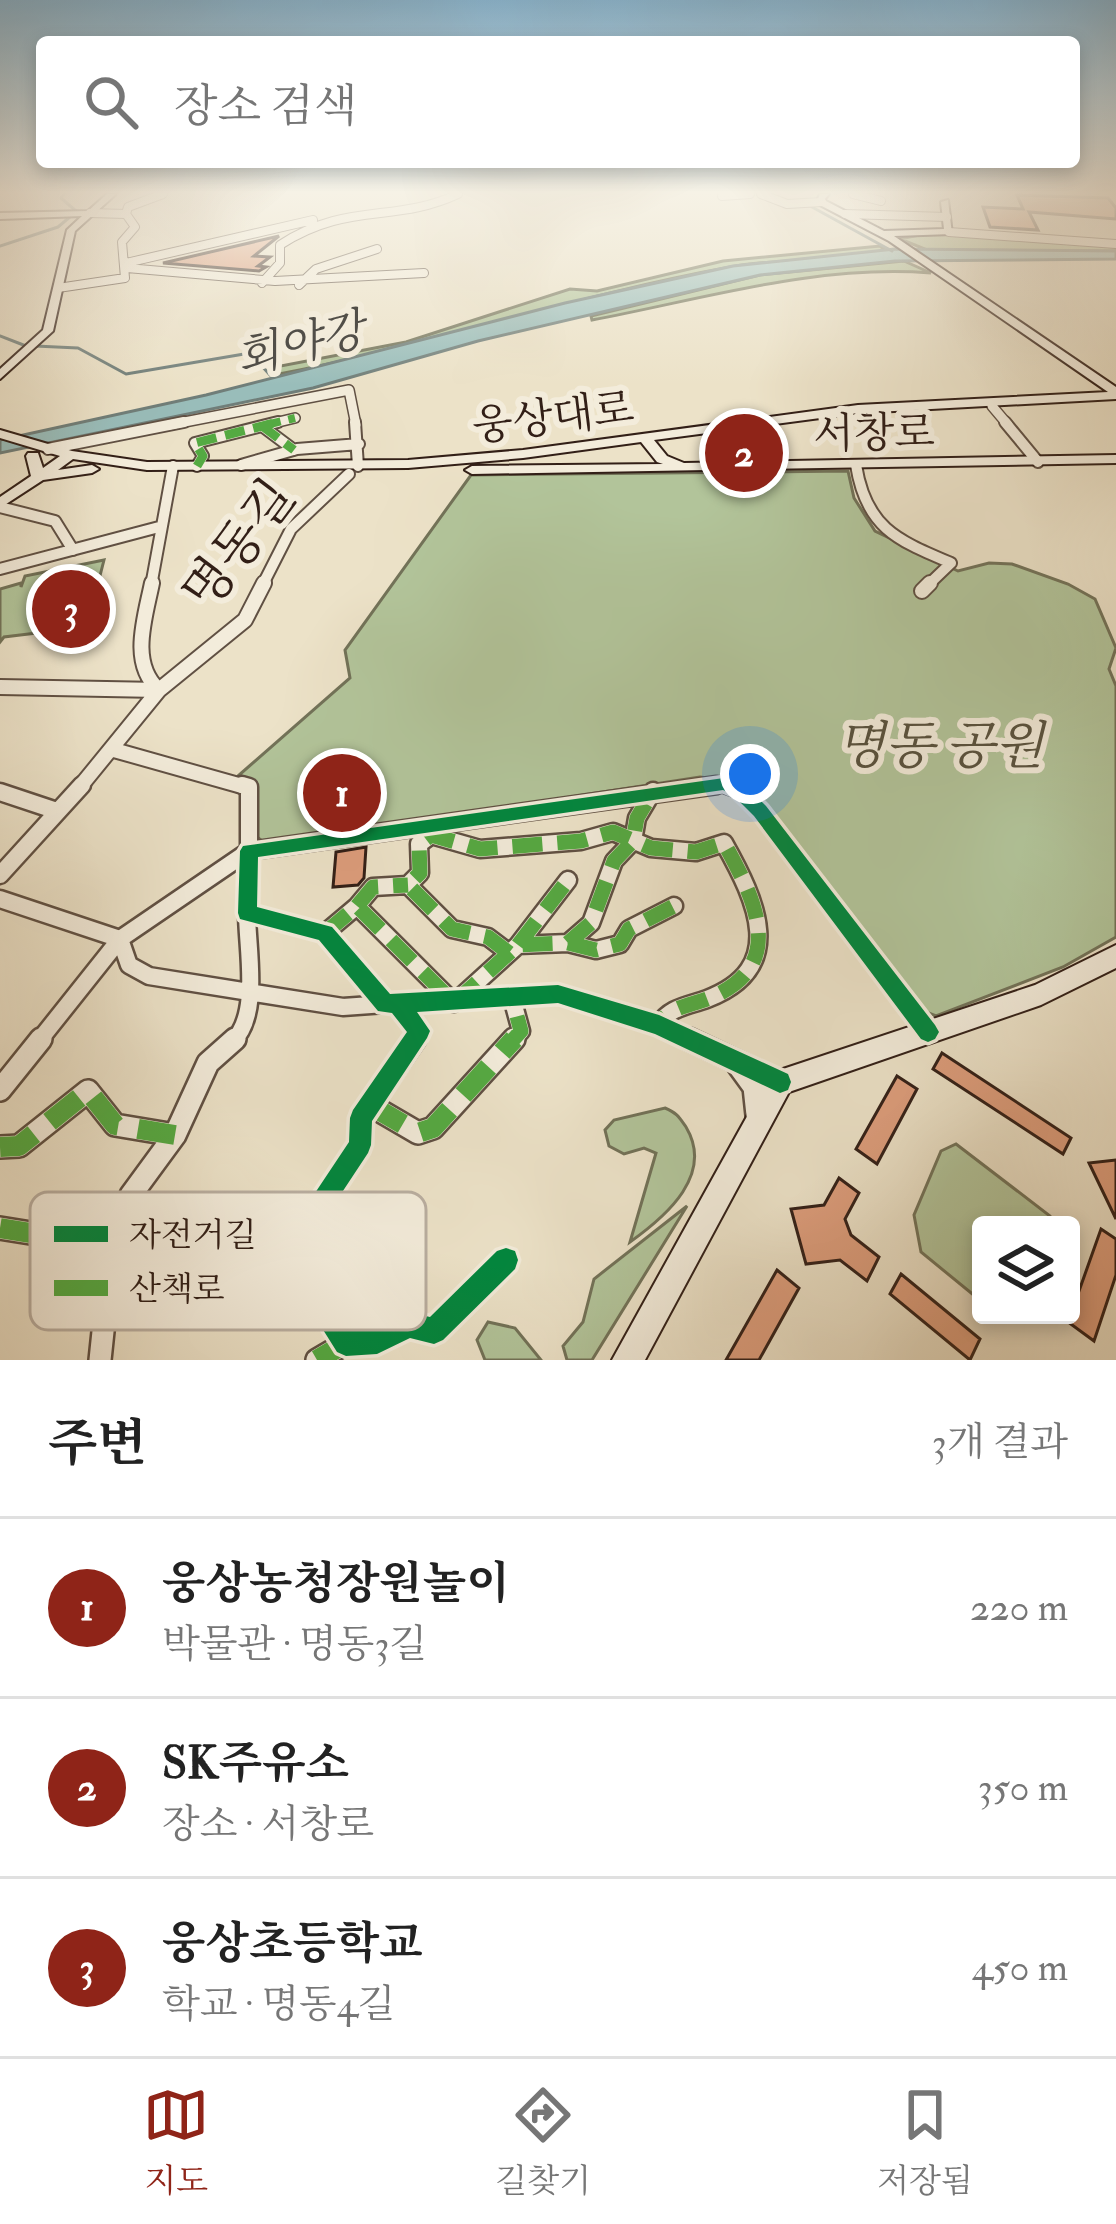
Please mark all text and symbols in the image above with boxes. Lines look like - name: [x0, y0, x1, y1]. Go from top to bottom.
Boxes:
- search box: [36, 36, 1080, 168]
- icon: search: [78, 69, 144, 135]
- text: 장소 검색: [174, 79, 357, 135]
- water label: 회야강: [230, 300, 377, 388]
- street label: 웅상대로: [470, 382, 637, 454]
- street label: 서창로: [813, 407, 935, 461]
- pin: 2: [705, 408, 783, 498]
- street label: 명동길: [170, 467, 310, 623]
- pin: 3: [32, 564, 110, 654]
- park label: 명동 공원: [836, 715, 1048, 779]
- your location: [720, 744, 780, 804]
- pin: 1: [303, 748, 381, 838]
- legend: [30, 1192, 426, 1330]
- text: 자전거길: [129, 1215, 257, 1256]
- map controls: [972, 1216, 1080, 1324]
- button: layers: [972, 1216, 1080, 1324]
- text: 산책로: [129, 1269, 225, 1310]
- text: 주변: [48, 1412, 147, 1476]
- text: 3개 결과: [932, 1418, 1068, 1467]
- text: 웅상농청장원놀이: [162, 1556, 510, 1612]
- text: 1: [80, 1583, 94, 1632]
- text: 220 m: [970, 1583, 1068, 1632]
- text: 박물관 · 명동3길: [162, 1620, 427, 1669]
- text: SK주유소: [162, 1736, 349, 1792]
- text: 2: [77, 1763, 97, 1812]
- text: 350 m: [978, 1763, 1068, 1812]
- text: 장소 · 서창로: [162, 1800, 374, 1849]
- text: 웅상초등학교: [162, 1916, 423, 1972]
- text: 3: [80, 1943, 94, 1992]
- text: 450 m: [972, 1943, 1068, 1992]
- text: 학교 · 명동4길: [162, 1980, 395, 2029]
- tab: 지도: [143, 2082, 209, 2202]
- tab: 길찾기: [495, 2082, 591, 2202]
- tab: 저장됨: [877, 2082, 973, 2202]

